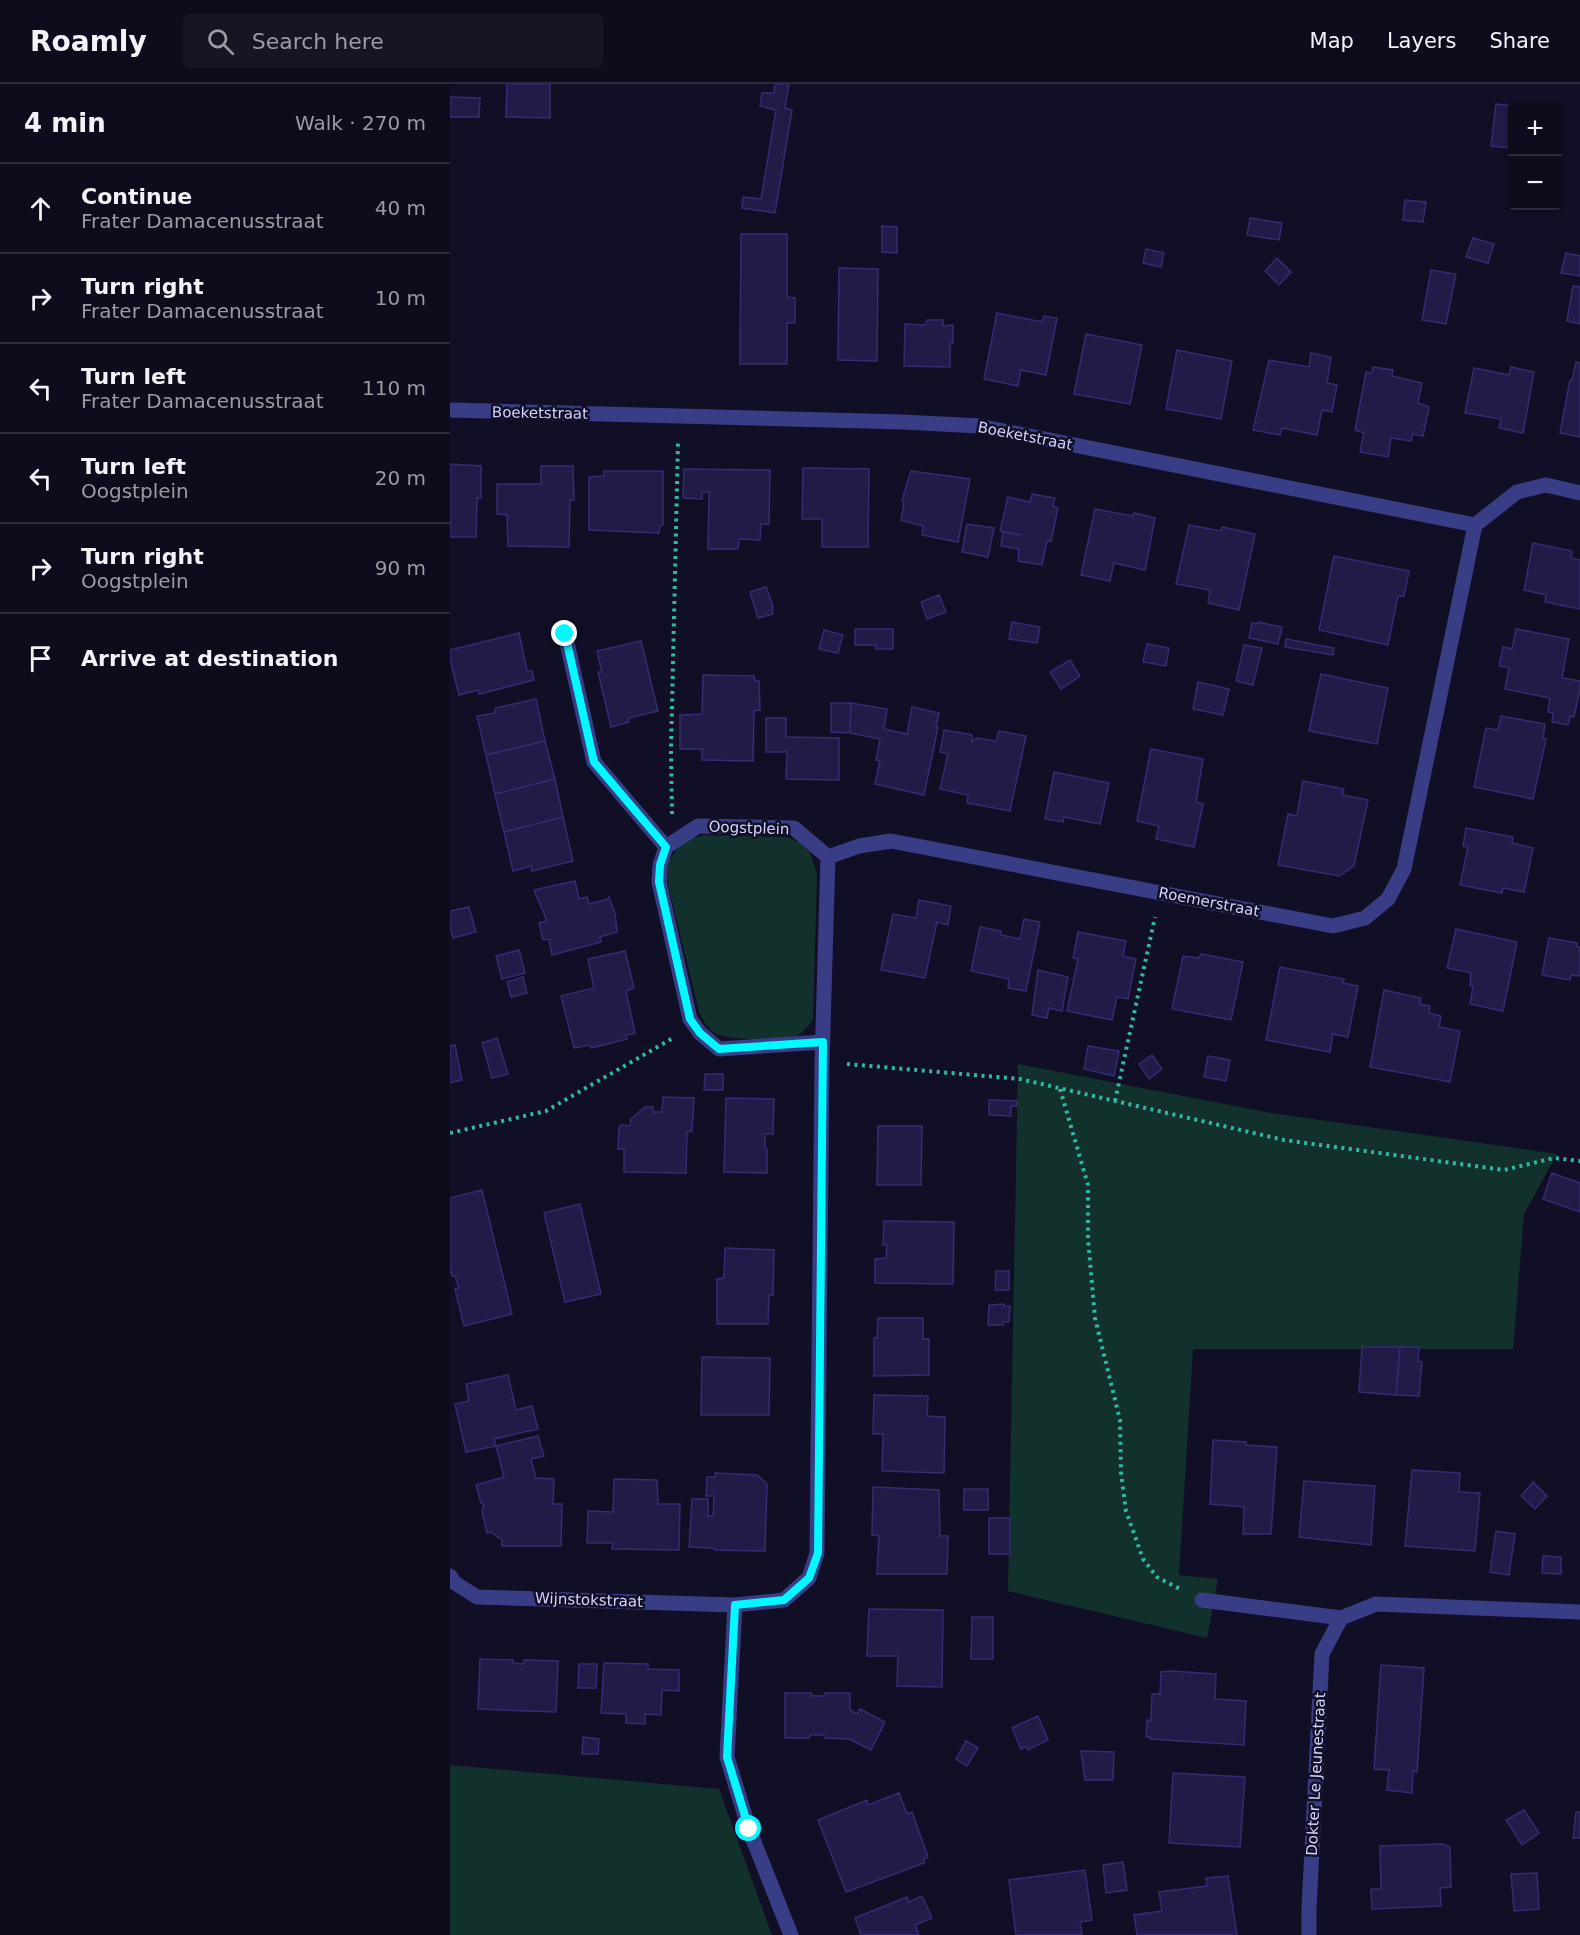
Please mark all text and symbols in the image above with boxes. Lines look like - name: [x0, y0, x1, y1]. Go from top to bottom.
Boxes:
- search box: [183, 14, 603, 68]
- text: Roamly: [30, 25, 147, 58]
- icon: search: [204, 25, 237, 58]
- text: Search here: [252, 29, 384, 54]
- text: Map: [1310, 29, 1354, 53]
- text: Layers: [1387, 29, 1456, 53]
- text: Share: [1489, 29, 1550, 53]
- map controls: [1508, 102, 1562, 210]
- button: +: [1508, 102, 1562, 156]
- text: 4 min: [24, 108, 106, 138]
- text: Walk · 270 m: [295, 111, 426, 135]
- button: −: [1508, 156, 1562, 210]
- text: Continue: [81, 184, 192, 209]
- icon: ahead: [24, 192, 57, 225]
- text: 40 m: [375, 196, 426, 220]
- text: Frater Damacenusstraat: [81, 209, 324, 233]
- text: Turn right: [81, 274, 204, 299]
- icon: right: [24, 282, 57, 315]
- text: 10 m: [375, 286, 426, 310]
- text: Frater Damacenusstraat: [81, 299, 324, 323]
- text: Turn left: [81, 364, 186, 389]
- icon: left: [24, 372, 57, 405]
- text: 110 m: [362, 376, 426, 400]
- text: Frater Damacenusstraat: [81, 389, 324, 413]
- street label: Boeketstraat: [492, 403, 588, 423]
- street label: Boeketstraat: [976, 418, 1074, 454]
- text: Turn left: [81, 454, 186, 479]
- icon: left: [24, 462, 57, 495]
- text: 20 m: [375, 466, 426, 490]
- text: Oogstplein: [81, 479, 189, 503]
- text: Turn right: [81, 544, 204, 569]
- icon: right: [24, 552, 57, 585]
- text: 90 m: [375, 556, 426, 580]
- text: Oogstplein: [81, 569, 189, 593]
- route end: [551, 620, 577, 646]
- icon: arrive: [24, 642, 57, 675]
- text: Arrive at destination: [81, 646, 338, 671]
- street label: Oogstplein: [708, 818, 790, 838]
- street label: Roemerstraat: [1157, 883, 1261, 921]
- street label: Wijnstokstraat: [535, 1589, 643, 1611]
- street label: Dokter Le Jeunestraat: [1303, 1692, 1329, 1856]
- route start: [735, 1815, 761, 1841]

